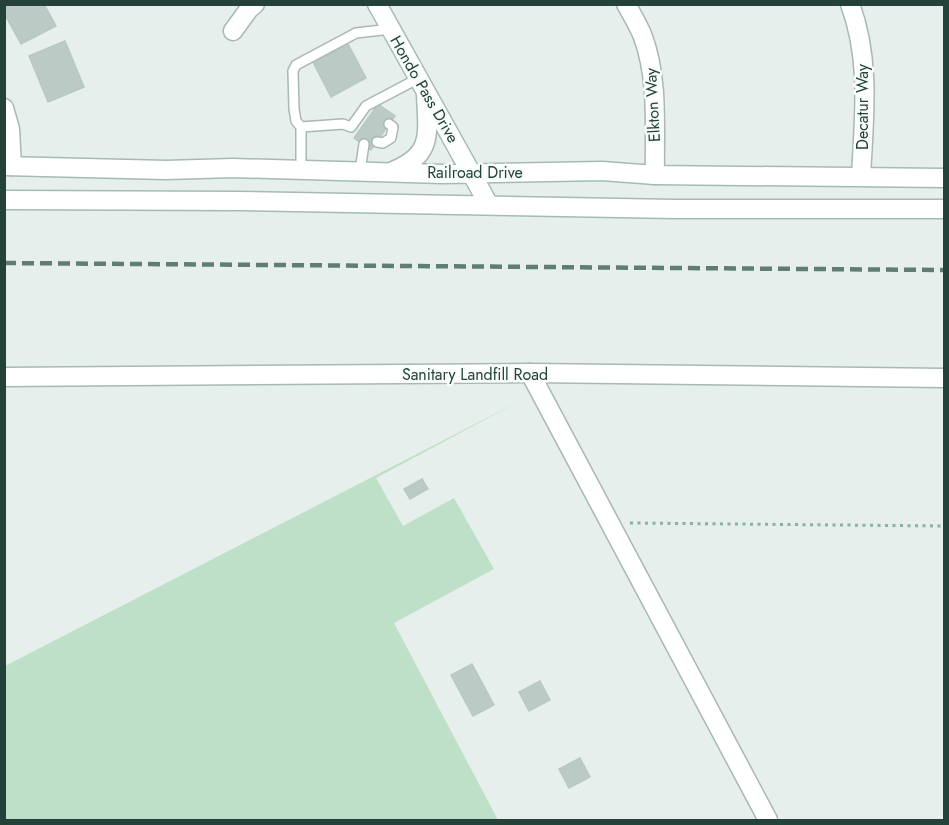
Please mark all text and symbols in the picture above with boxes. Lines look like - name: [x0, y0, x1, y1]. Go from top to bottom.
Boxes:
- street label: Hondo Pass Drive: [384, 31, 465, 147]
- street label: Decatur Way: [851, 63, 874, 150]
- street label: Elkton Way: [639, 66, 666, 143]
- street label: Railroad Drive: [427, 161, 523, 184]
- street label: Sanitary Landfill Road: [402, 363, 548, 386]

